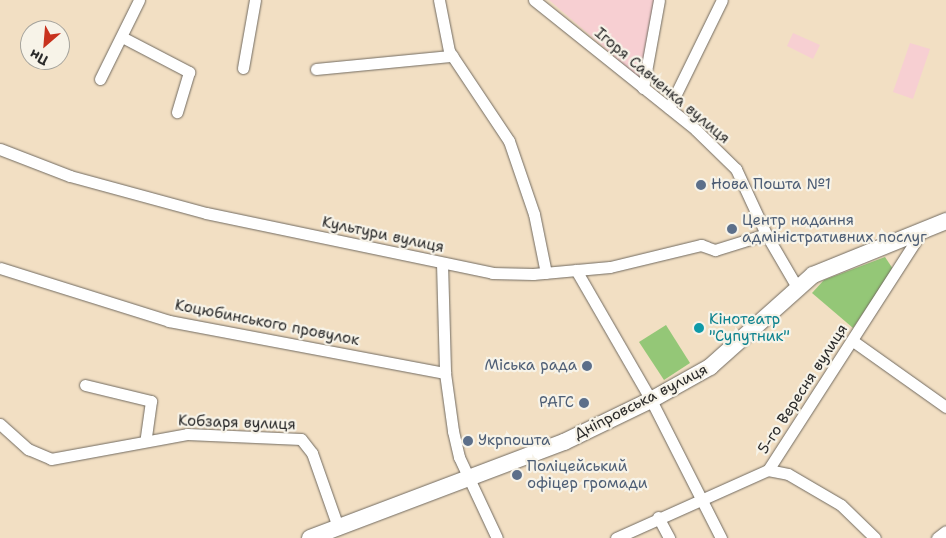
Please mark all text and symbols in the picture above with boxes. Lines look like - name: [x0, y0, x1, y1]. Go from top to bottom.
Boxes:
- north arrow: [20, 20, 70, 70]
- street label: Ігоря Савченка вулиця: [591, 24, 733, 148]
- text: Пн: [26, 45, 51, 70]
- place label: Нова Пошта №1: [711, 176, 831, 194]
- marker: Нова Пошта №1: [695, 179, 707, 191]
- place label: Центр надання адміністративних послуг: [742, 211, 927, 246]
- street label: Культури вулиця: [320, 213, 446, 257]
- marker: Центр надання адміністративних послуг: [726, 223, 738, 235]
- street label: Коцюбинського провулок: [173, 296, 361, 350]
- place label: Кінотеатр "Супутник": [709, 310, 790, 345]
- street label: 5-го Вересня вулиця: [754, 321, 852, 457]
- marker: Кінотеатр "Супутник": [693, 322, 705, 334]
- place label: Міська рада: [484, 357, 577, 375]
- marker: Міська рада: [581, 360, 593, 372]
- street label: Дніпровська вулиця: [571, 361, 711, 443]
- place label: РАГС: [539, 394, 574, 412]
- marker: РАГС: [578, 397, 590, 409]
- street label: Кобзаря вулиця: [178, 412, 296, 434]
- place label: Укрпошта: [478, 432, 550, 450]
- marker: Укрпошта: [462, 435, 474, 447]
- place label: Поліцейський офіцер громади: [527, 457, 647, 492]
- marker: Поліцейський офіцер громади: [511, 469, 523, 481]

